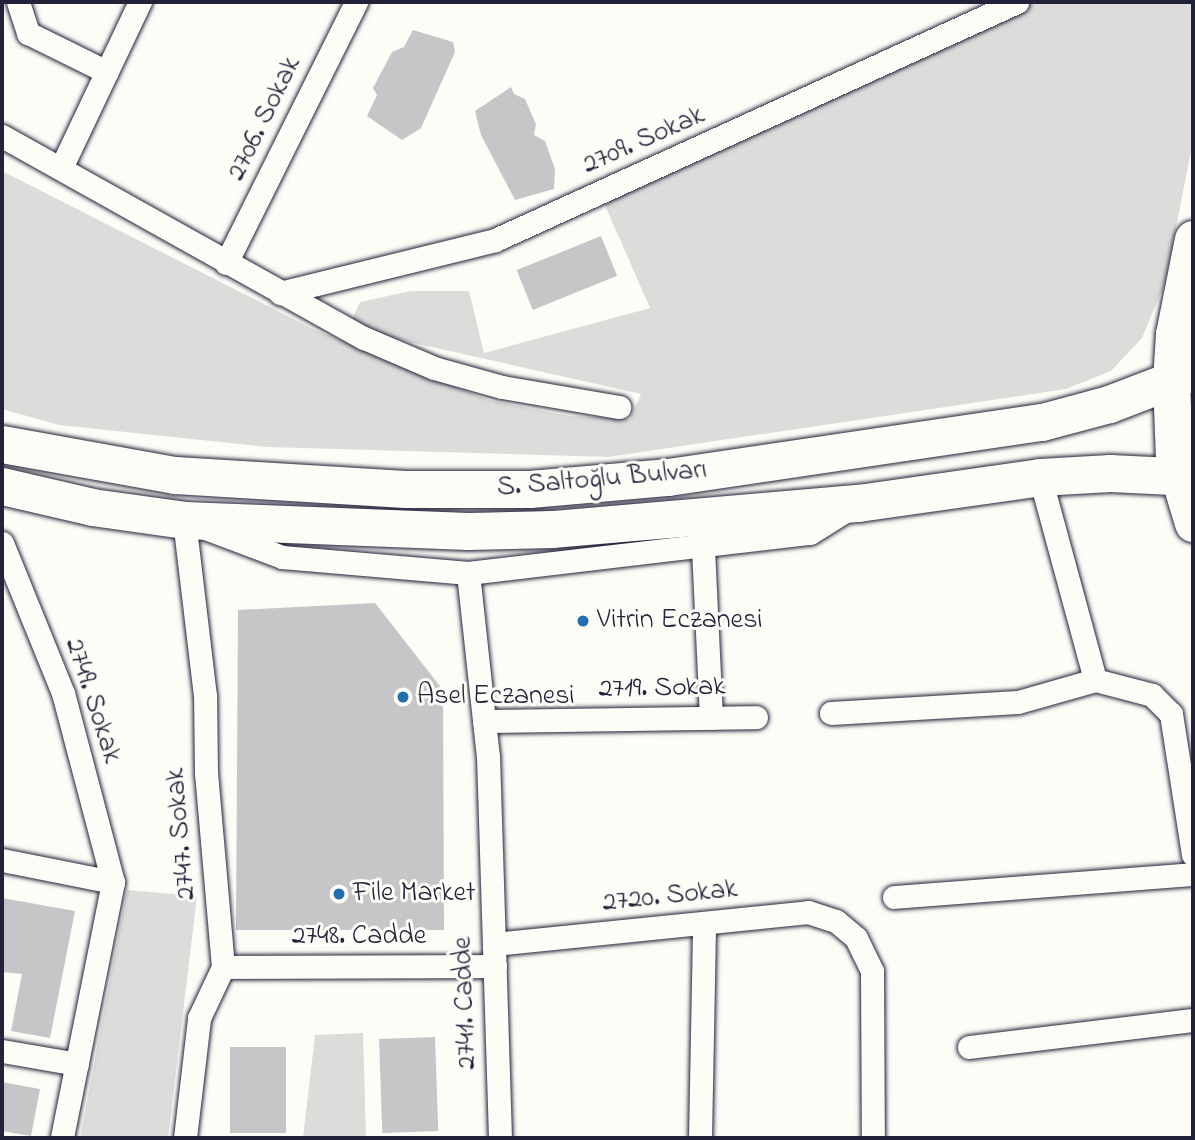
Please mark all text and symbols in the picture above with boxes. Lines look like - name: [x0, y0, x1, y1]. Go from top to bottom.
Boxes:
- street label: 2706. Sokak: [221, 51, 309, 187]
- street label: 2709. Sokak: [578, 99, 710, 183]
- street label: S. Saltoğlu Bulvarı: [496, 454, 708, 506]
- place label: Vitrin Eczanesi: [597, 604, 762, 638]
- marker: Vitrin Eczanesi: [575, 613, 591, 629]
- street label: 2749. Sokak: [56, 634, 128, 768]
- street label: 2719. Sokak: [598, 671, 726, 707]
- place label: Asel Eczanesi: [417, 680, 575, 714]
- marker: Asel Eczanesi: [395, 689, 411, 705]
- street label: 2747. Sokak: [159, 766, 205, 902]
- street label: 2720. Sokak: [601, 873, 739, 921]
- place label: File Market: [353, 877, 475, 911]
- marker: File Market: [331, 886, 347, 902]
- street label: 2748. Cadde: [292, 920, 426, 954]
- street label: 2741. Cadde: [447, 936, 485, 1070]

